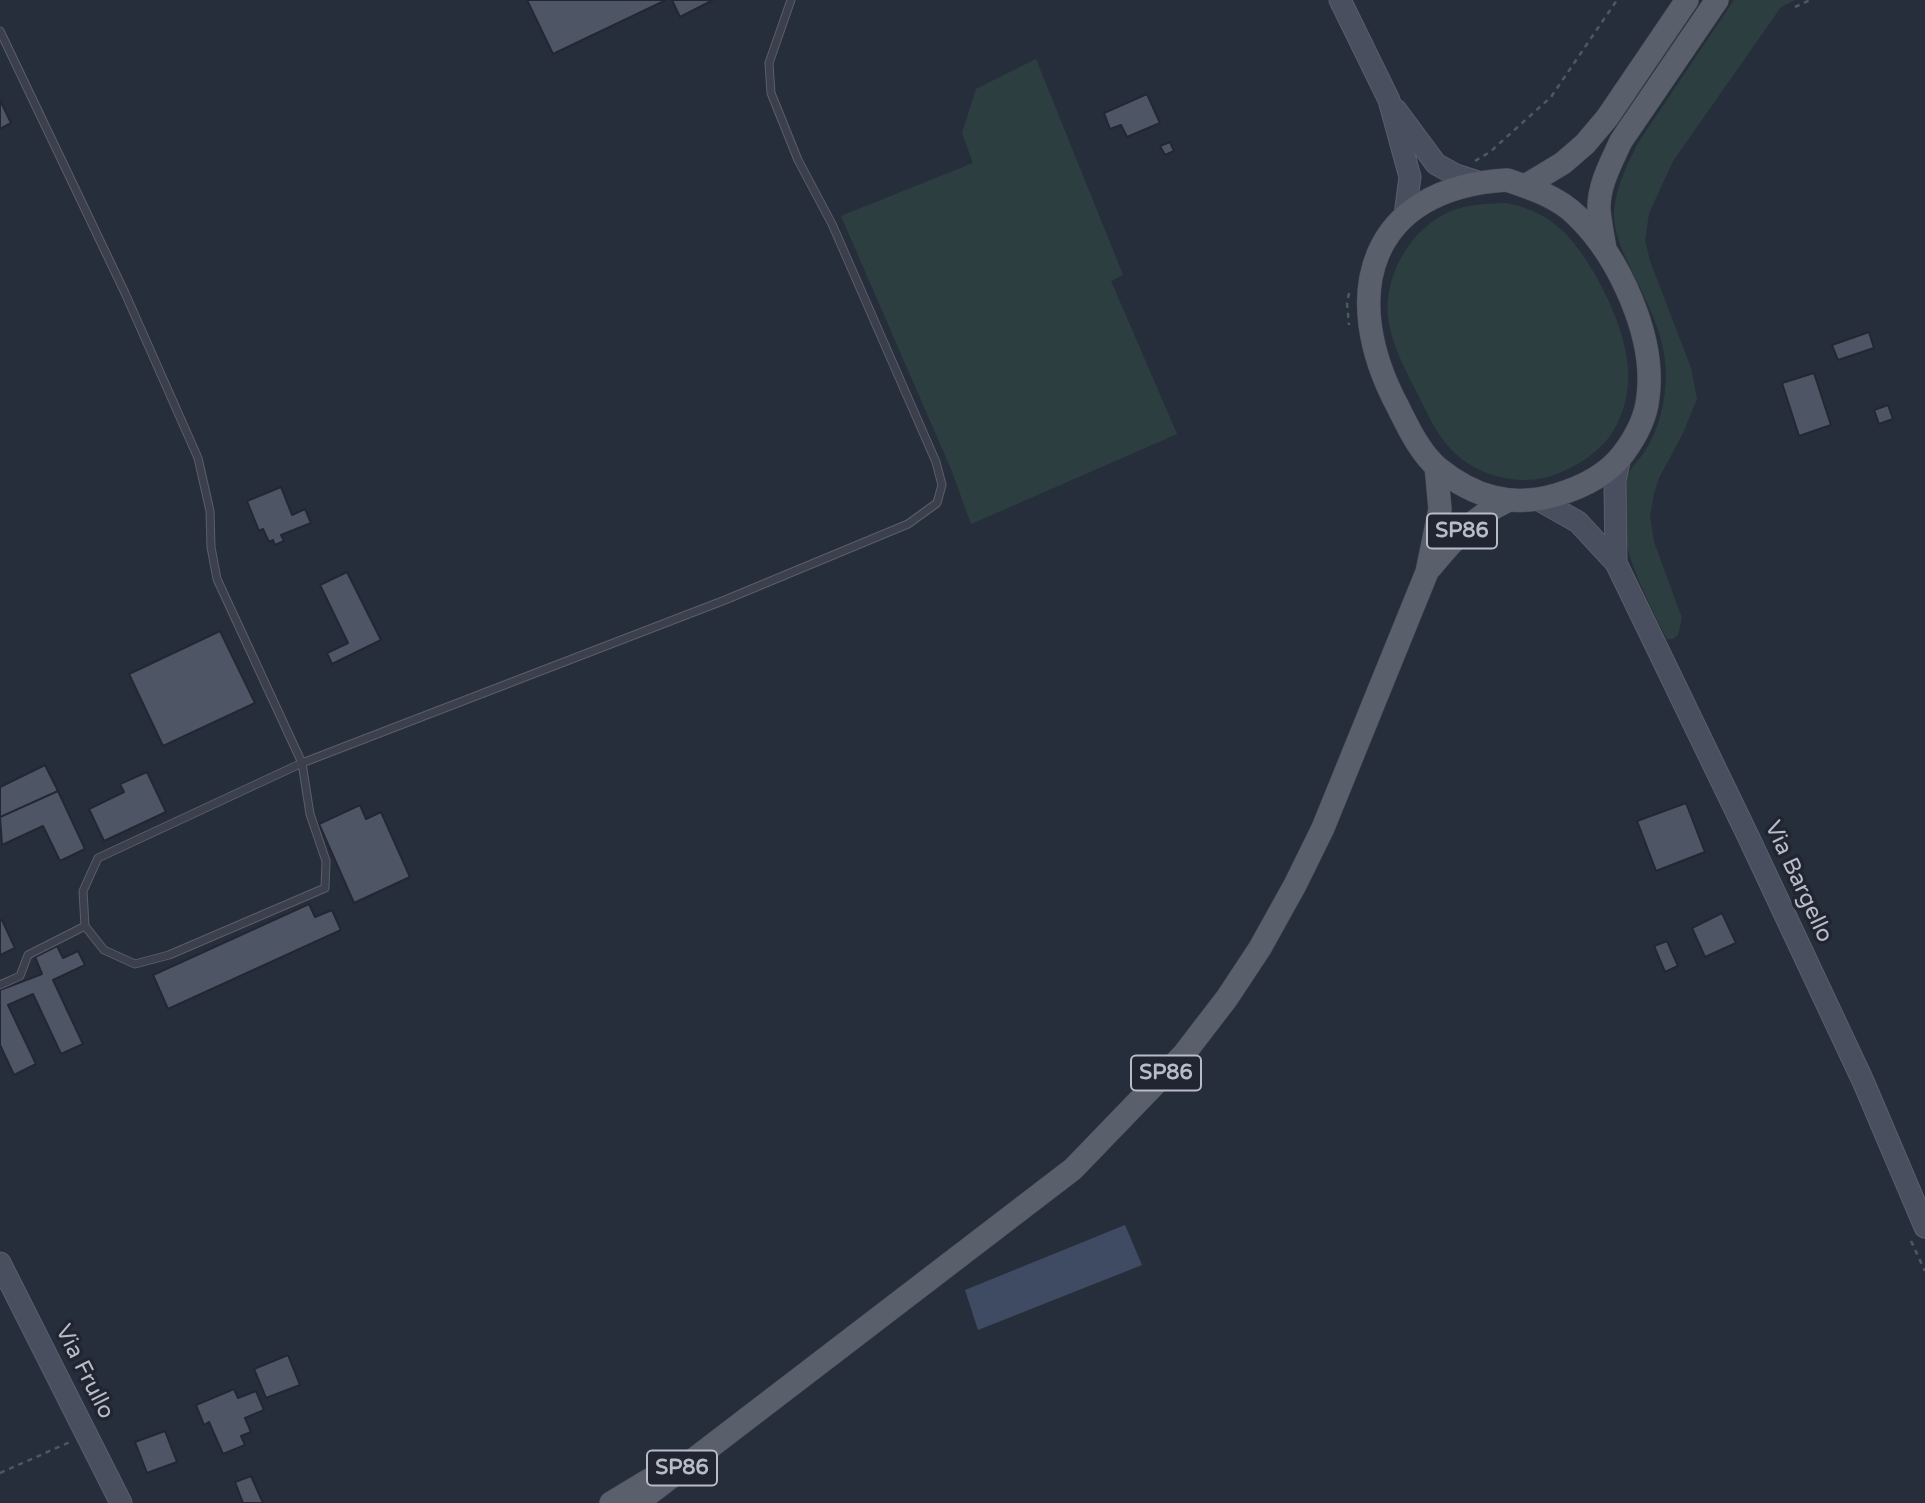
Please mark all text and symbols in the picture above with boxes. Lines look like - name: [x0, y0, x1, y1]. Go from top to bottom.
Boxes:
- road number: SP86: [1427, 514, 1497, 548]
- street label: Via Bargello: [1758, 817, 1838, 947]
- road number: SP86: [1131, 1056, 1201, 1090]
- street label: Via Frullo: [49, 1320, 119, 1424]
- road number: SP86: [647, 1450, 717, 1486]

